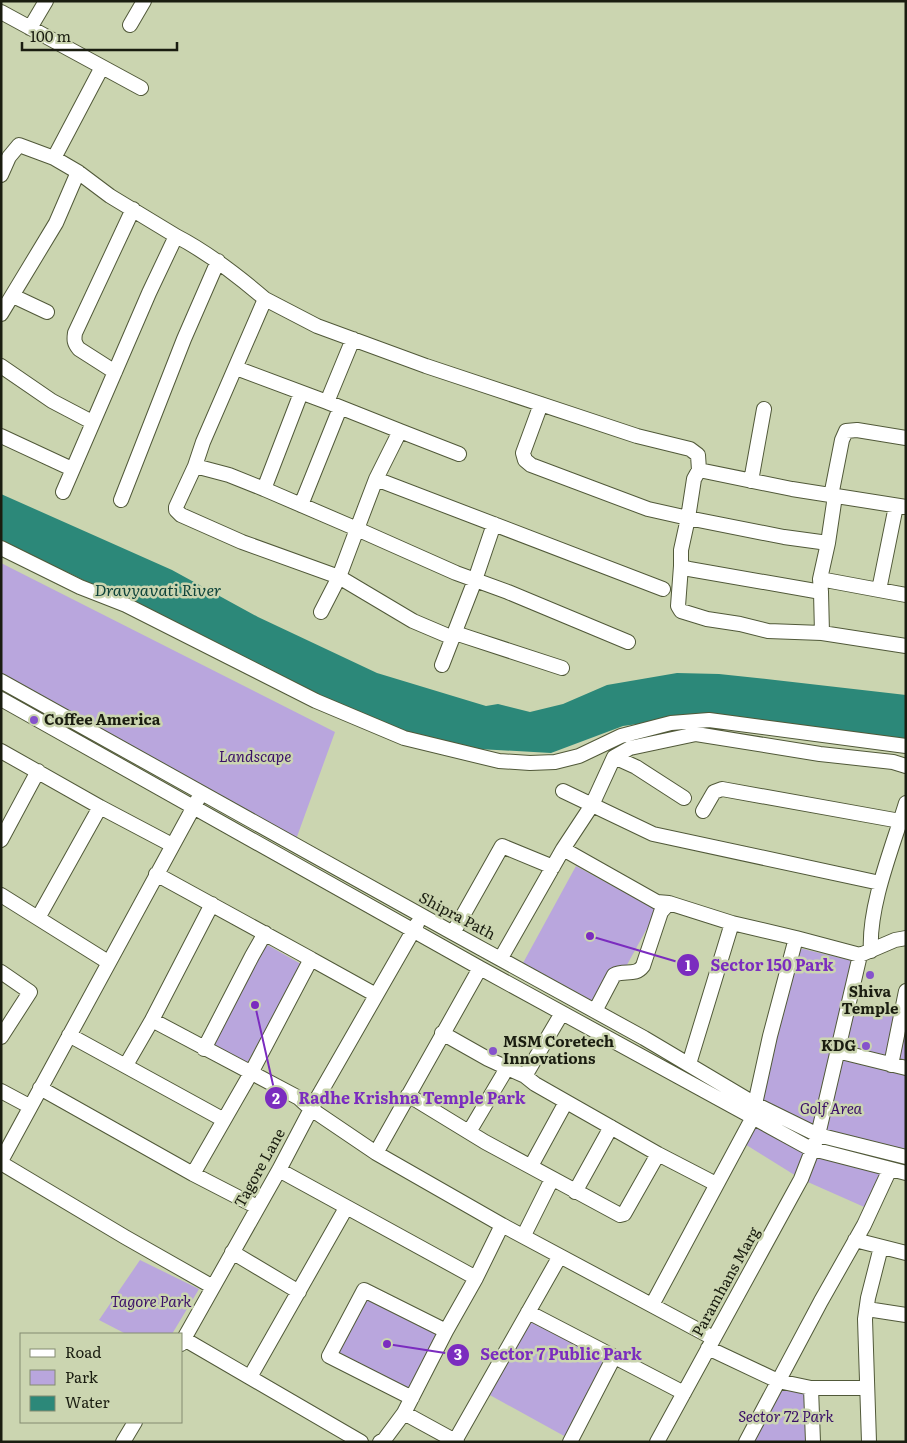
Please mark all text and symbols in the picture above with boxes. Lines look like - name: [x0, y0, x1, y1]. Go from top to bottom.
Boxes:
- scale bar: [22, 20, 178, 52]
- text: 100 m: [30, 24, 71, 47]
- water label: Dravyavati River: [94, 577, 222, 601]
- place label: Coffee America: [44, 707, 161, 730]
- marker: Coffee America: [28, 714, 40, 726]
- park label: Landscape: [219, 744, 291, 767]
- street label: Shipra Path: [415, 885, 500, 945]
- callout: Sector 150 Park: [675, 950, 844, 981]
- text: Sector 150 Park: [710, 952, 834, 976]
- text: 1: [685, 953, 691, 976]
- marker: Shiva Temple: [864, 969, 876, 981]
- place label: Shiva Temple: [841, 979, 899, 1019]
- place label: MSM Coretech Innovations: [503, 1029, 614, 1069]
- place label: KDG: [821, 1033, 856, 1056]
- marker: KDG: [860, 1040, 872, 1052]
- marker: MSM Coretech Innovations: [487, 1045, 499, 1057]
- callout: Radhe Krishna Temple Park: [264, 1083, 536, 1114]
- text: Radhe Krishna Temple Park: [299, 1085, 526, 1109]
- text: 2: [272, 1086, 280, 1109]
- park label: Golf Area: [800, 1096, 863, 1119]
- street label: Tagore Lane: [227, 1123, 290, 1211]
- street label: Paramhans Marg: [685, 1222, 765, 1340]
- park label: Tagore Park: [111, 1289, 192, 1312]
- legend: [20, 1333, 182, 1423]
- callout: Sector 7 Public Park: [446, 1339, 652, 1370]
- text: Road: [65, 1340, 101, 1363]
- text: Sector 7 Public Park: [480, 1341, 642, 1365]
- text: 3: [454, 1342, 462, 1365]
- text: Park: [65, 1365, 99, 1388]
- text: Water: [65, 1390, 110, 1413]
- park label: Sector 72 Park: [738, 1404, 834, 1427]

